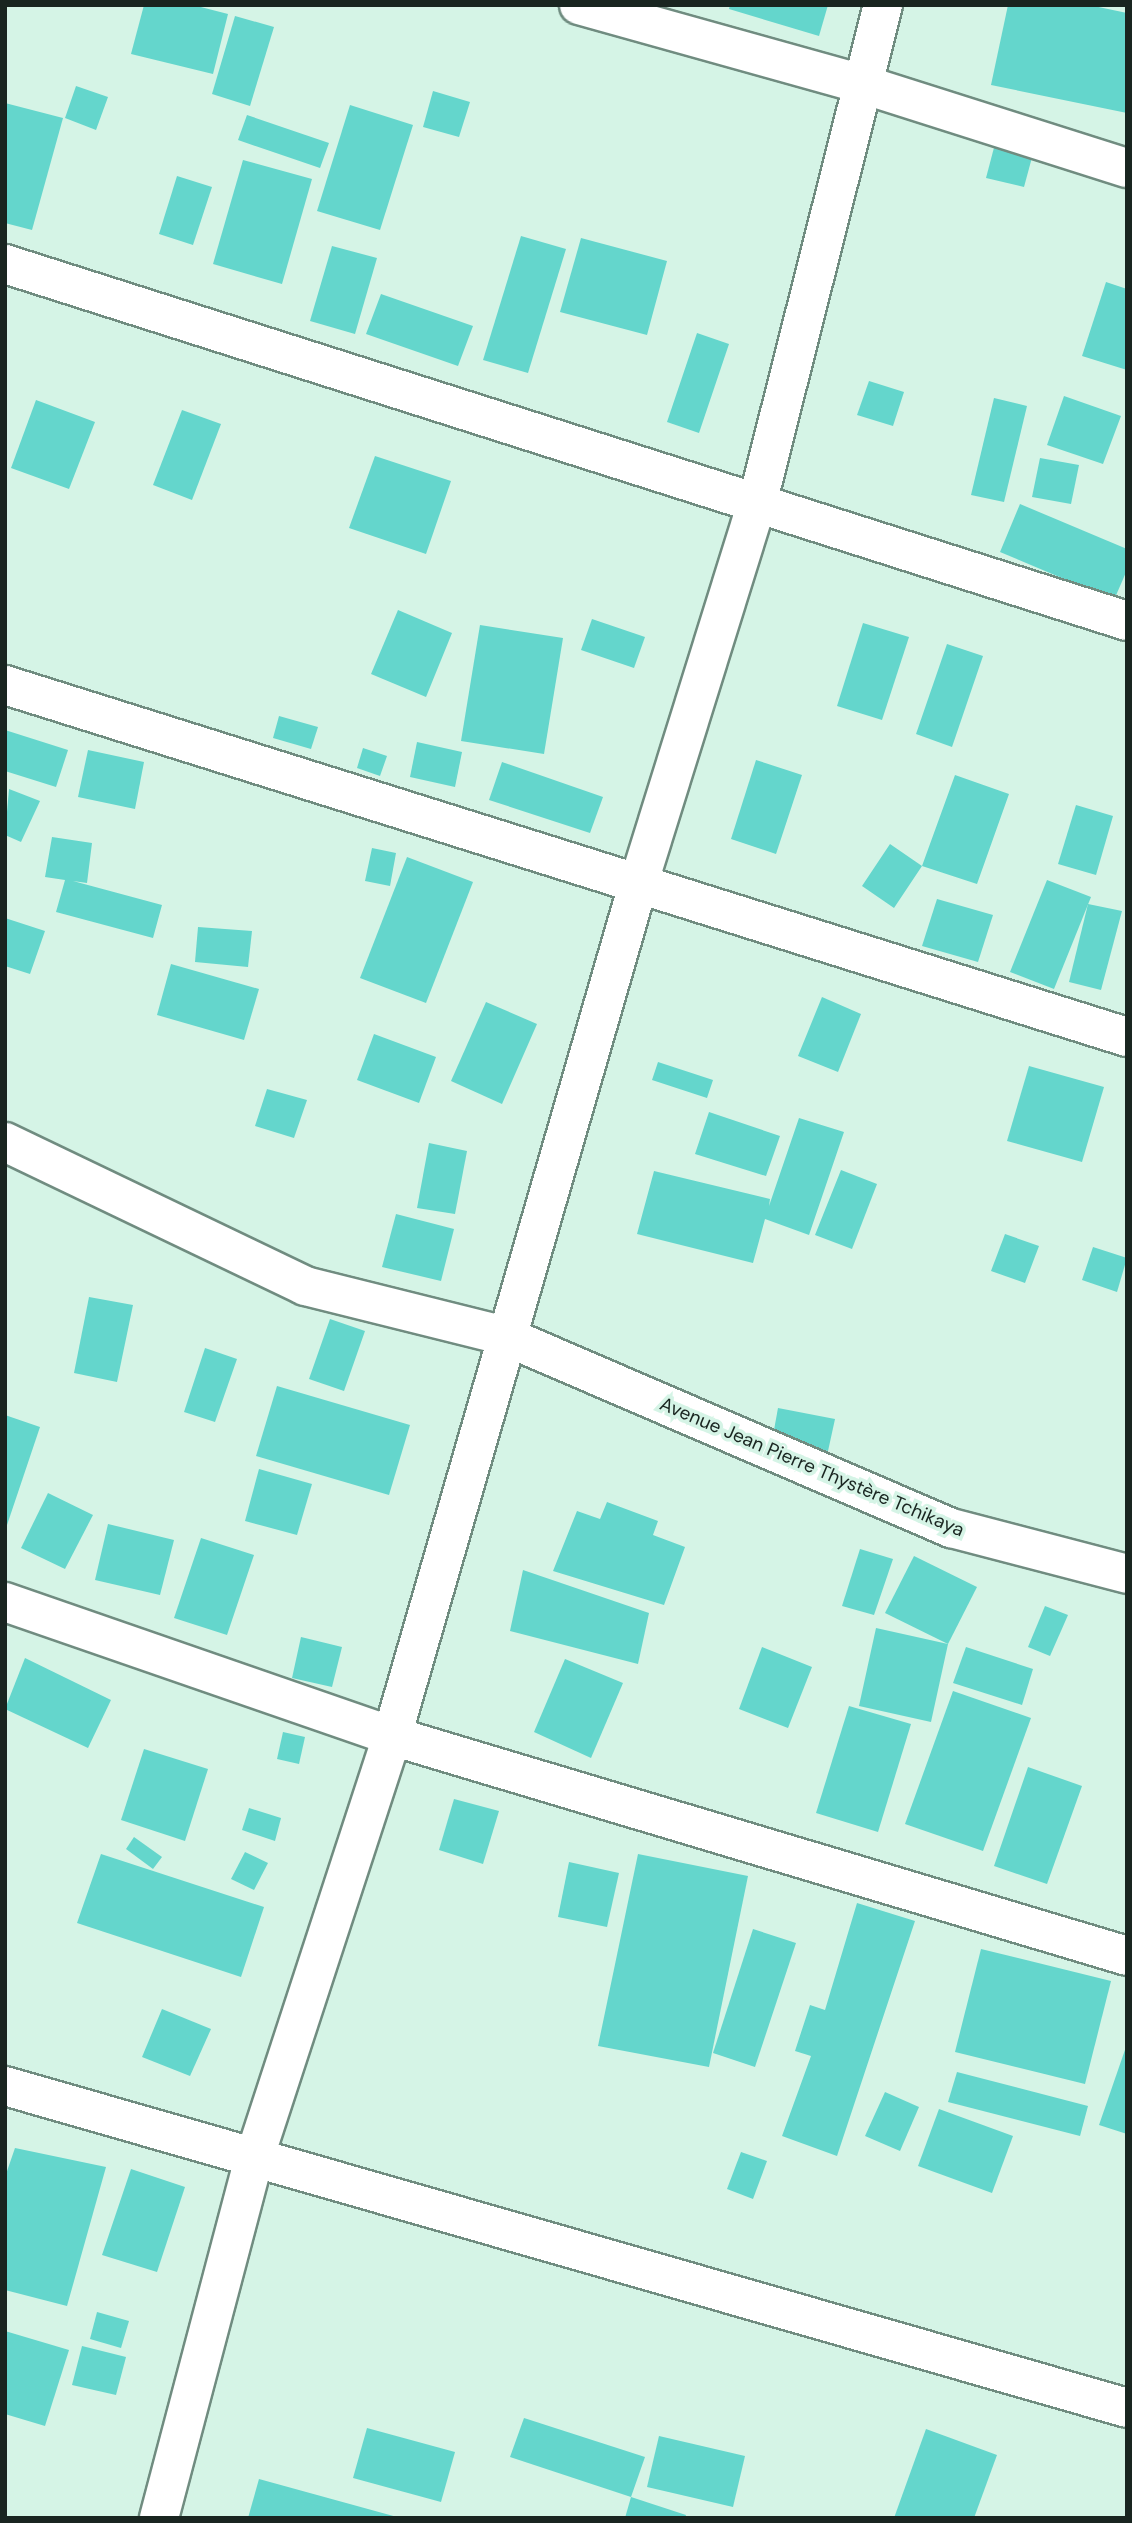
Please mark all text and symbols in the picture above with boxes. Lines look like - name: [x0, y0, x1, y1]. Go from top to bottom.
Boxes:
- street label: Avenue Jean Pierre Thystère Tchikaya: [656, 1392, 968, 1542]

